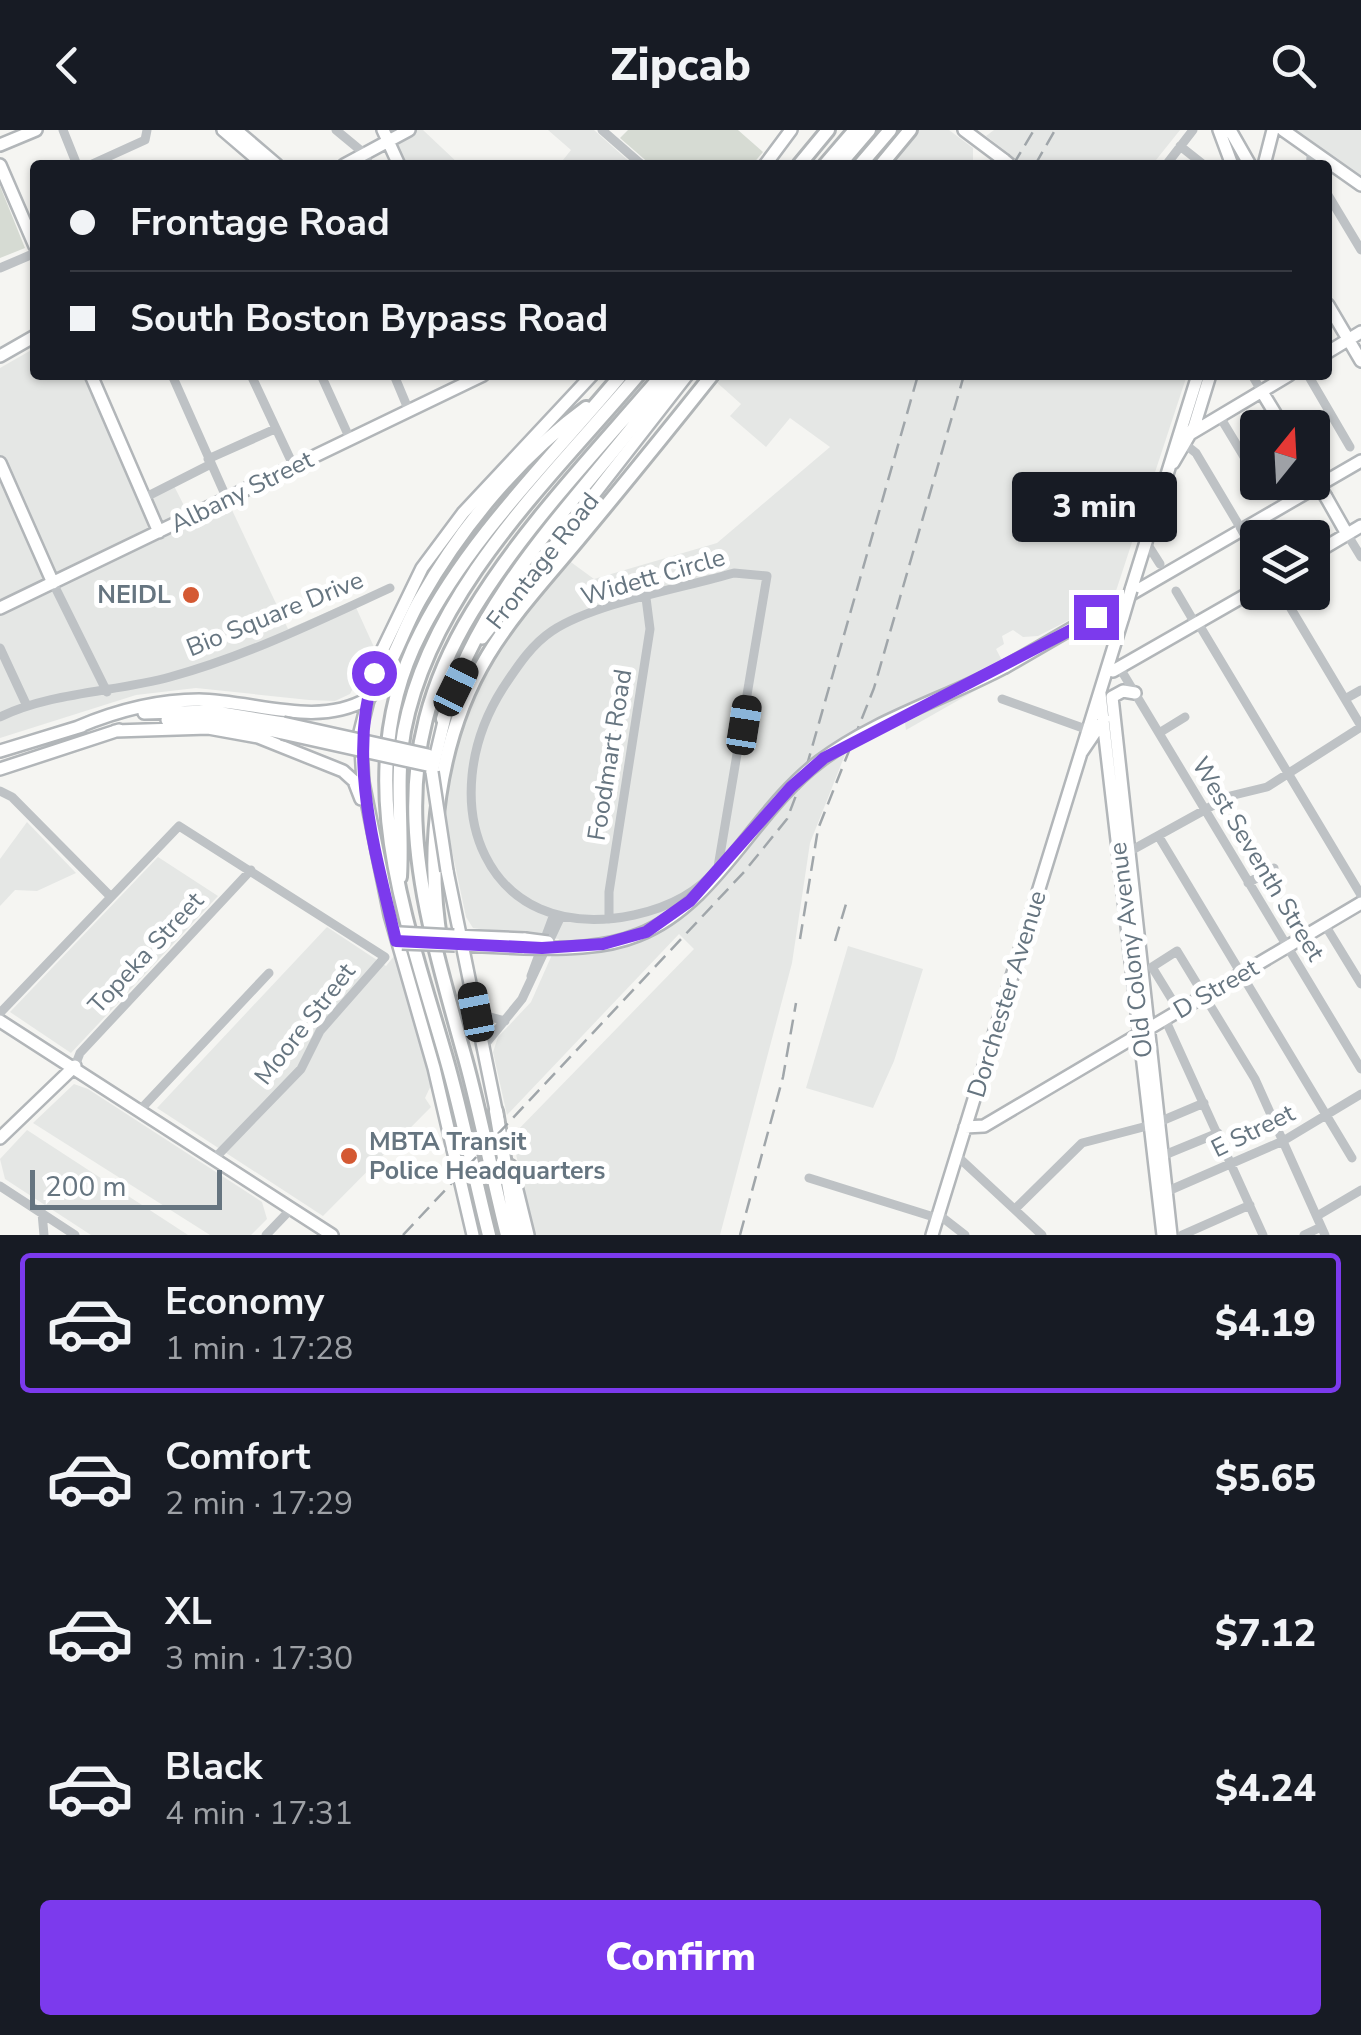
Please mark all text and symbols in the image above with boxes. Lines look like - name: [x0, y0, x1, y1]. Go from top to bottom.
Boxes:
- text: Zipcab: [610, 35, 751, 96]
- icon: back: [40, 38, 95, 93]
- icon: search: [1266, 38, 1321, 93]
- text: Frontage Road: [130, 197, 390, 248]
- text: South Boston Bypass Road: [130, 293, 608, 344]
- north arrow: [1240, 410, 1330, 500]
- map controls: [1240, 410, 1330, 610]
- street label: Albany Street: [165, 443, 319, 541]
- callout: 3 min: [1014, 472, 1178, 542]
- text: 3 min: [1052, 485, 1137, 528]
- street label: Frontage Road: [479, 486, 607, 636]
- button: layers: [1240, 520, 1330, 610]
- street label: Widett Circle: [577, 540, 729, 614]
- street label: Bio Square Drive: [181, 563, 369, 665]
- place label: NEIDL: [97, 578, 171, 612]
- marker: NEIDL: [180, 584, 202, 606]
- route end: [1074, 595, 1119, 640]
- route start: [352, 651, 397, 696]
- car: [429, 653, 483, 721]
- street label: Foodmart Road: [580, 667, 640, 843]
- car: [724, 693, 764, 757]
- street label: West Seventh Street: [1183, 750, 1333, 968]
- street label: Old Colony Avenue: [1101, 840, 1161, 1060]
- street label: Topeka Street: [81, 884, 212, 1021]
- street label: Dorchester Avenue: [959, 886, 1055, 1102]
- street label: D Street: [1167, 951, 1265, 1027]
- street label: Moore Street: [247, 956, 363, 1092]
- car: [456, 980, 496, 1044]
- street label: E Street: [1205, 1096, 1301, 1166]
- place label: MBTA Transit Police Headquarters: [369, 1125, 605, 1188]
- marker: MBTA Transit Police Headquarters: [338, 1145, 360, 1167]
- scale bar: [30, 1165, 222, 1210]
- text: 200 m: [45, 1168, 127, 1206]
- text: Economy: [165, 1276, 324, 1327]
- icon: car: [45, 1278, 135, 1368]
- text: $4.19: [1215, 1298, 1316, 1349]
- text: 1 min · 17:28: [165, 1327, 353, 1370]
- text: Comfort: [165, 1431, 310, 1482]
- icon: car: [45, 1433, 135, 1523]
- text: $5.65: [1215, 1453, 1316, 1504]
- text: 2 min · 17:29: [165, 1482, 353, 1525]
- text: XL: [165, 1586, 212, 1637]
- icon: car: [45, 1588, 135, 1678]
- text: $7.12: [1215, 1608, 1316, 1659]
- text: 3 min · 17:30: [165, 1637, 353, 1680]
- text: Black: [165, 1741, 262, 1792]
- icon: car: [45, 1743, 135, 1833]
- text: $4.24: [1215, 1763, 1316, 1814]
- text: 4 min · 17:31: [165, 1792, 353, 1835]
- button: Confirm: [40, 1900, 1321, 2015]

